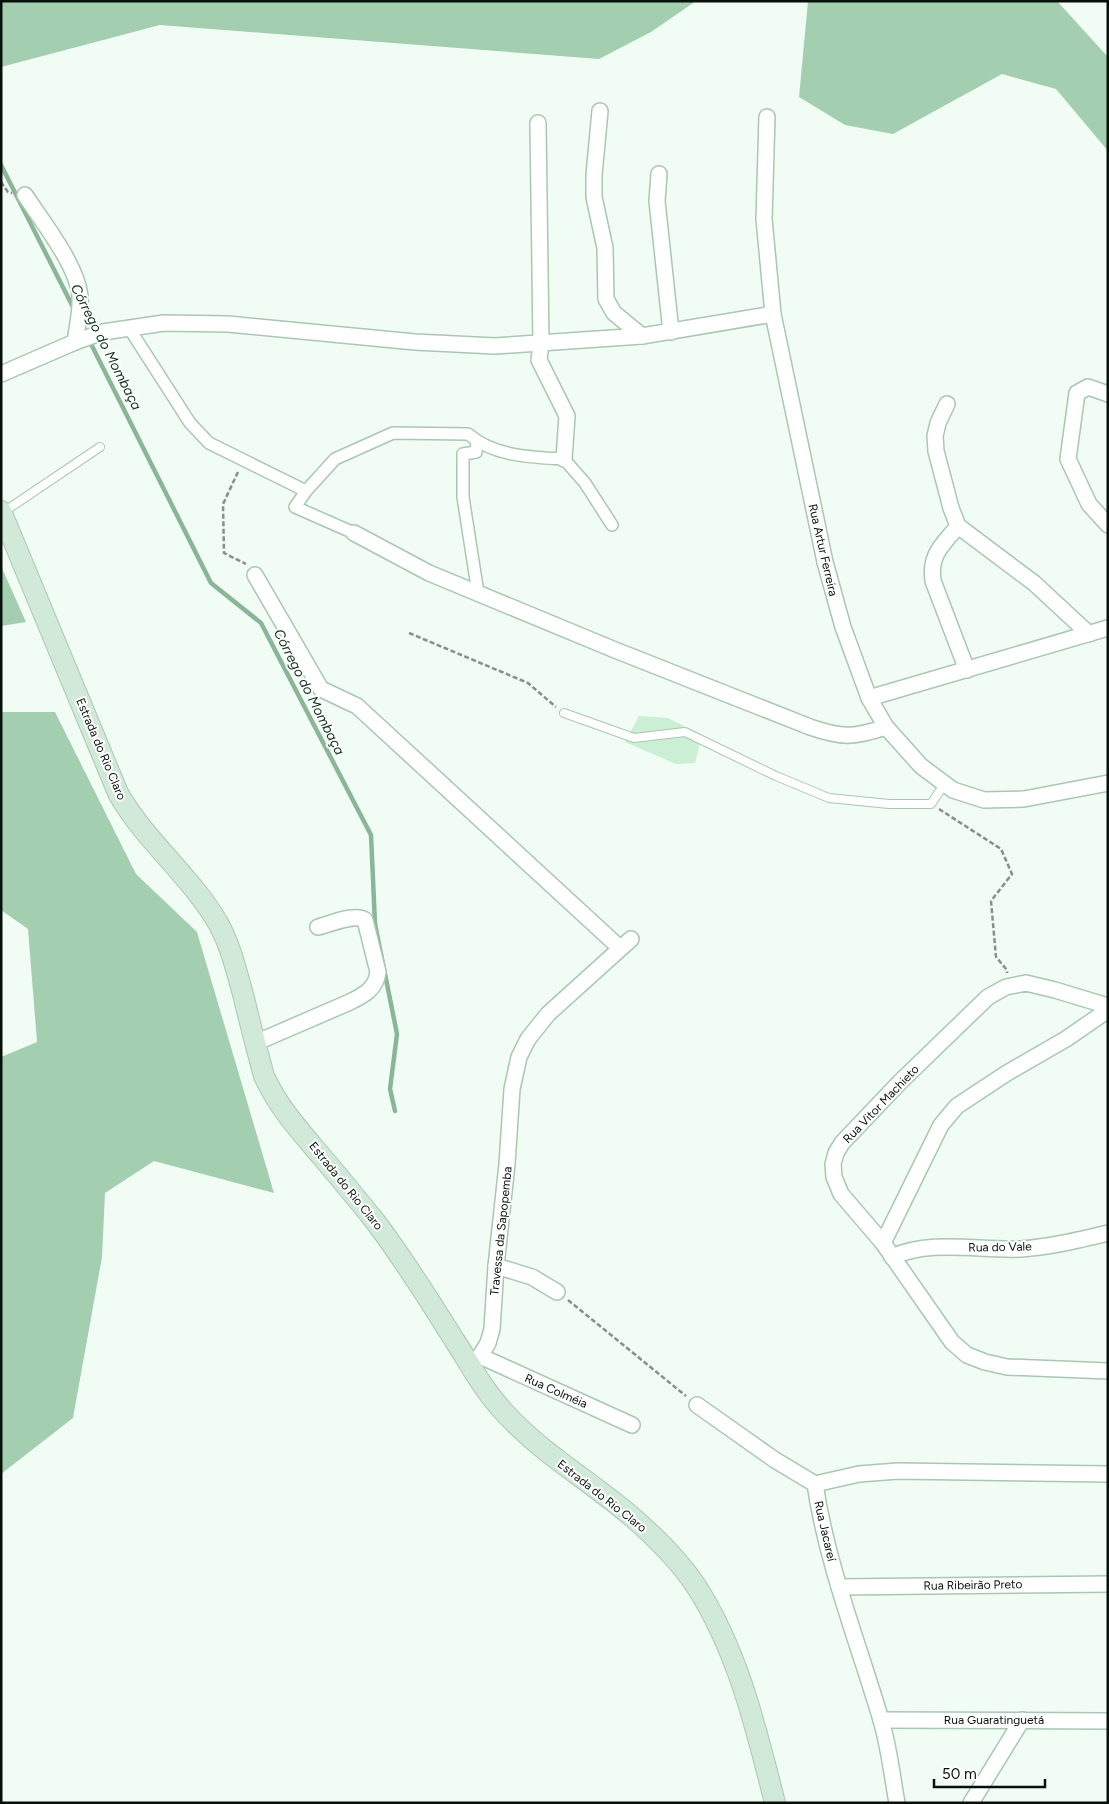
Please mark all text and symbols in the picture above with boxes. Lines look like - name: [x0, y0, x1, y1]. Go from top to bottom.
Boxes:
- water label: Córrego do Mombaça: [67, 281, 145, 413]
- street label: Rua Artur Ferreira: [806, 502, 840, 598]
- water label: Córrego do Mombaça: [270, 626, 348, 758]
- street label: Estrada do Rio Claro: [73, 696, 129, 802]
- street label: Rua Vitor Machieto: [840, 1062, 922, 1146]
- street label: Estrada do Rio Claro: [306, 1139, 386, 1233]
- street label: Travessa da Sapopemba: [487, 1166, 515, 1296]
- street label: Rua do Vale: [968, 1239, 1032, 1255]
- street label: Rua Colméia: [522, 1371, 590, 1411]
- street label: Estrada do Rio Claro: [555, 1457, 649, 1535]
- street label: Rua Jacareí: [811, 1499, 839, 1564]
- street label: Rua Ribeirão Preto: [923, 1577, 1023, 1593]
- street label: Rua Guaratinguetá: [944, 1713, 1044, 1727]
- scale bar: [934, 1756, 1045, 1788]
- text: 50 m: [942, 1765, 977, 1783]

